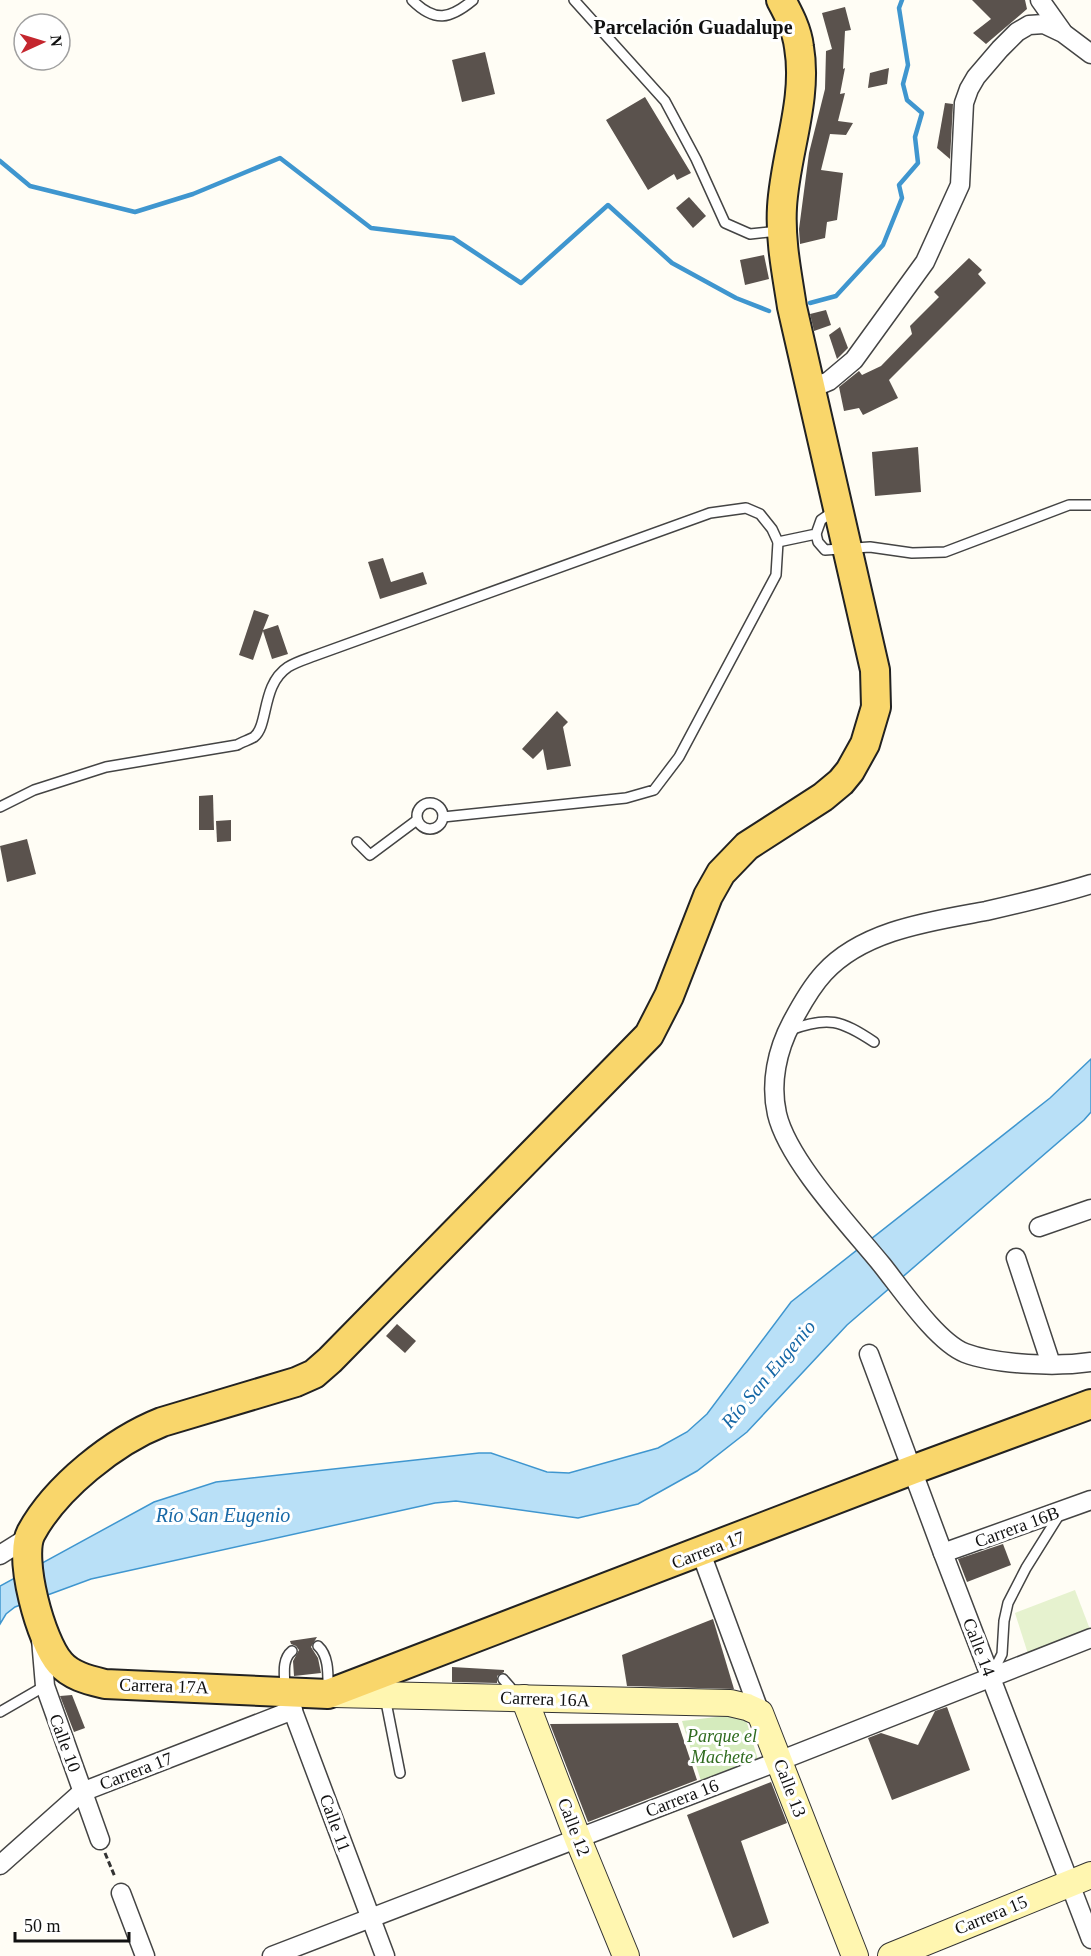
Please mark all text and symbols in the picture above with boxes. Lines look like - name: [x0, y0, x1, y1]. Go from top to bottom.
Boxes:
- north arrow: [12, 12, 72, 72]
- district label: Parcelación Guadalupe: [593, 16, 793, 39]
- text: N: [48, 35, 65, 48]
- water label: Río San Eugenio: [716, 1315, 820, 1434]
- street label: Carrera 16B: [972, 1502, 1062, 1552]
- water label: Río San Eugenio: [155, 1504, 290, 1527]
- street label: Carrera 17: [669, 1527, 747, 1573]
- street label: Calle 14: [959, 1615, 999, 1679]
- street label: Carrera 17A: [119, 1674, 209, 1698]
- street label: Carrera 16A: [500, 1687, 590, 1711]
- street label: Calle 10: [45, 1711, 85, 1775]
- park label: Parque el Machete: [686, 1726, 757, 1767]
- street label: Carrera 17: [97, 1748, 175, 1794]
- street label: Calle 13: [770, 1756, 810, 1820]
- street label: Carrera 16: [643, 1775, 721, 1821]
- street label: Calle 11: [315, 1791, 355, 1855]
- street label: Calle 12: [554, 1795, 594, 1859]
- street label: Carrera 15: [952, 1891, 1030, 1939]
- scale bar: [15, 1905, 129, 1943]
- text: 50 m: [24, 1916, 61, 1936]

